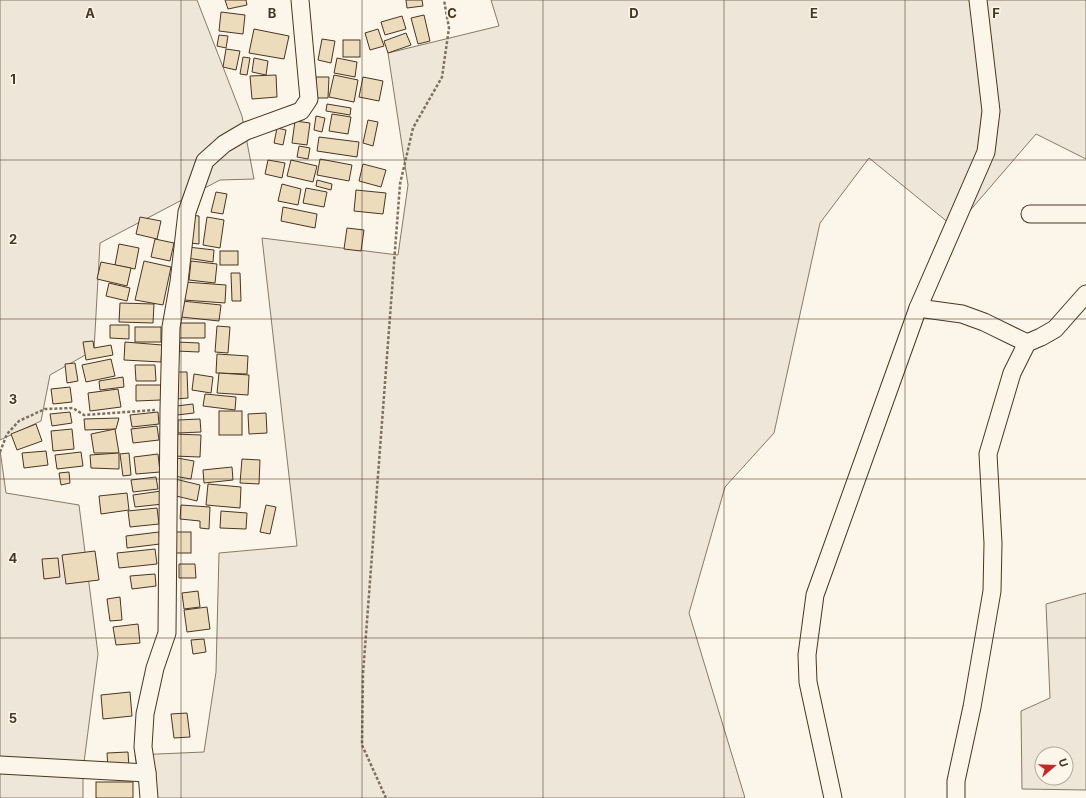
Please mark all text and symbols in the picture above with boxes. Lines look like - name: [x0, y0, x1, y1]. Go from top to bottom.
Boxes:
- text: A: [85, 5, 95, 21]
- text: B: [268, 5, 277, 21]
- text: C: [447, 5, 457, 21]
- text: D: [629, 5, 639, 21]
- text: E: [810, 5, 818, 21]
- text: F: [992, 5, 1000, 21]
- text: 1: [10, 71, 16, 87]
- text: 2: [9, 231, 17, 247]
- text: 3: [9, 391, 17, 407]
- text: 4: [9, 550, 18, 566]
- text: 5: [9, 710, 17, 726]
- north arrow: [1034, 746, 1074, 786]
- text: U: [1056, 757, 1071, 769]

